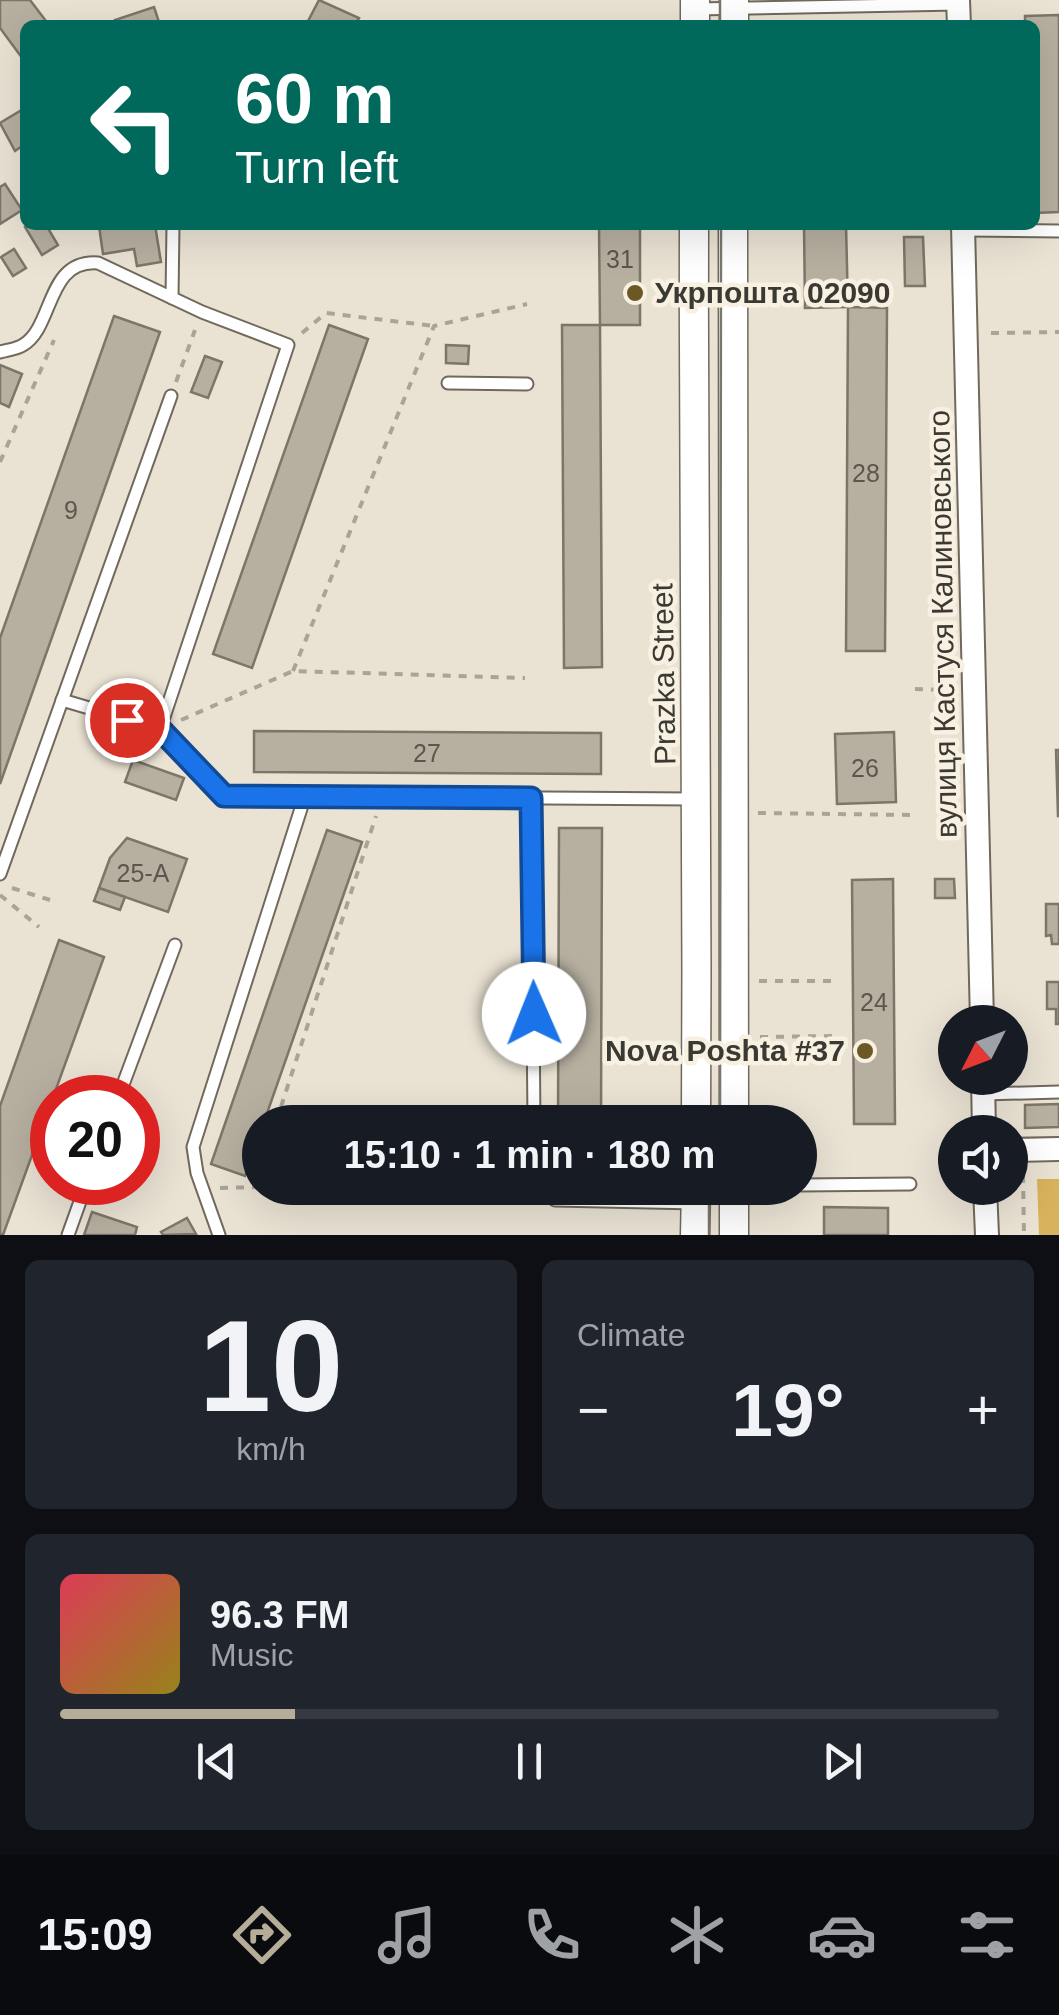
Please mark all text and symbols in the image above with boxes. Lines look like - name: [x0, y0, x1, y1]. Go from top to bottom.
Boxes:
- icon: left: [70, 60, 200, 190]
- text: 60 m: [235, 60, 395, 138]
- text: Turn left: [235, 142, 398, 193]
- house number: 31: [606, 245, 634, 273]
- place label: Укрпошта 02090: [655, 276, 890, 309]
- marker: Укрпошта 02090: [624, 282, 646, 304]
- street label: вулиця Кастуся Калиновського: [922, 410, 963, 838]
- house number: 28: [852, 459, 880, 487]
- house number: 9: [64, 496, 78, 524]
- street label: Prazka Street: [645, 582, 682, 765]
- pin: [85, 678, 170, 763]
- icon: arrive: [100, 693, 155, 748]
- house number: 27: [413, 739, 441, 767]
- house number: 26: [851, 754, 879, 782]
- house number: 25-А: [117, 859, 170, 887]
- position arrow: [482, 962, 586, 1066]
- house number: 24: [860, 988, 888, 1016]
- north arrow: [938, 1005, 1028, 1095]
- map controls: [938, 1005, 1028, 1205]
- place label: Nova Poshta #37: [605, 1034, 845, 1067]
- marker: Nova Poshta #37: [854, 1040, 876, 1062]
- speed limit sign: 20: [30, 1075, 160, 1205]
- button: sound: [938, 1115, 1028, 1205]
- text: 15:10 · 1 min · 180 m: [344, 1134, 715, 1176]
- text: 10: [199, 1293, 343, 1439]
- text: Climate: [577, 1317, 685, 1353]
- text: 19°: [731, 1368, 845, 1452]
- text: −: [577, 1379, 609, 1441]
- text: +: [967, 1379, 999, 1441]
- text: km/h: [236, 1431, 306, 1467]
- text: 96.3 FM: [210, 1594, 349, 1636]
- text: Music: [210, 1637, 294, 1673]
- icon: previous: [189, 1734, 244, 1789]
- icon: pause: [502, 1734, 557, 1789]
- icon: next: [815, 1734, 870, 1789]
- icon: directions: [227, 1900, 297, 1970]
- icon: music: [372, 1900, 442, 1970]
- icon: phone: [517, 1900, 587, 1970]
- icon: climate: [662, 1900, 732, 1970]
- icon: car: [807, 1900, 877, 1970]
- icon: filters: [952, 1900, 1022, 1970]
- text: 15:09: [37, 1909, 153, 1960]

